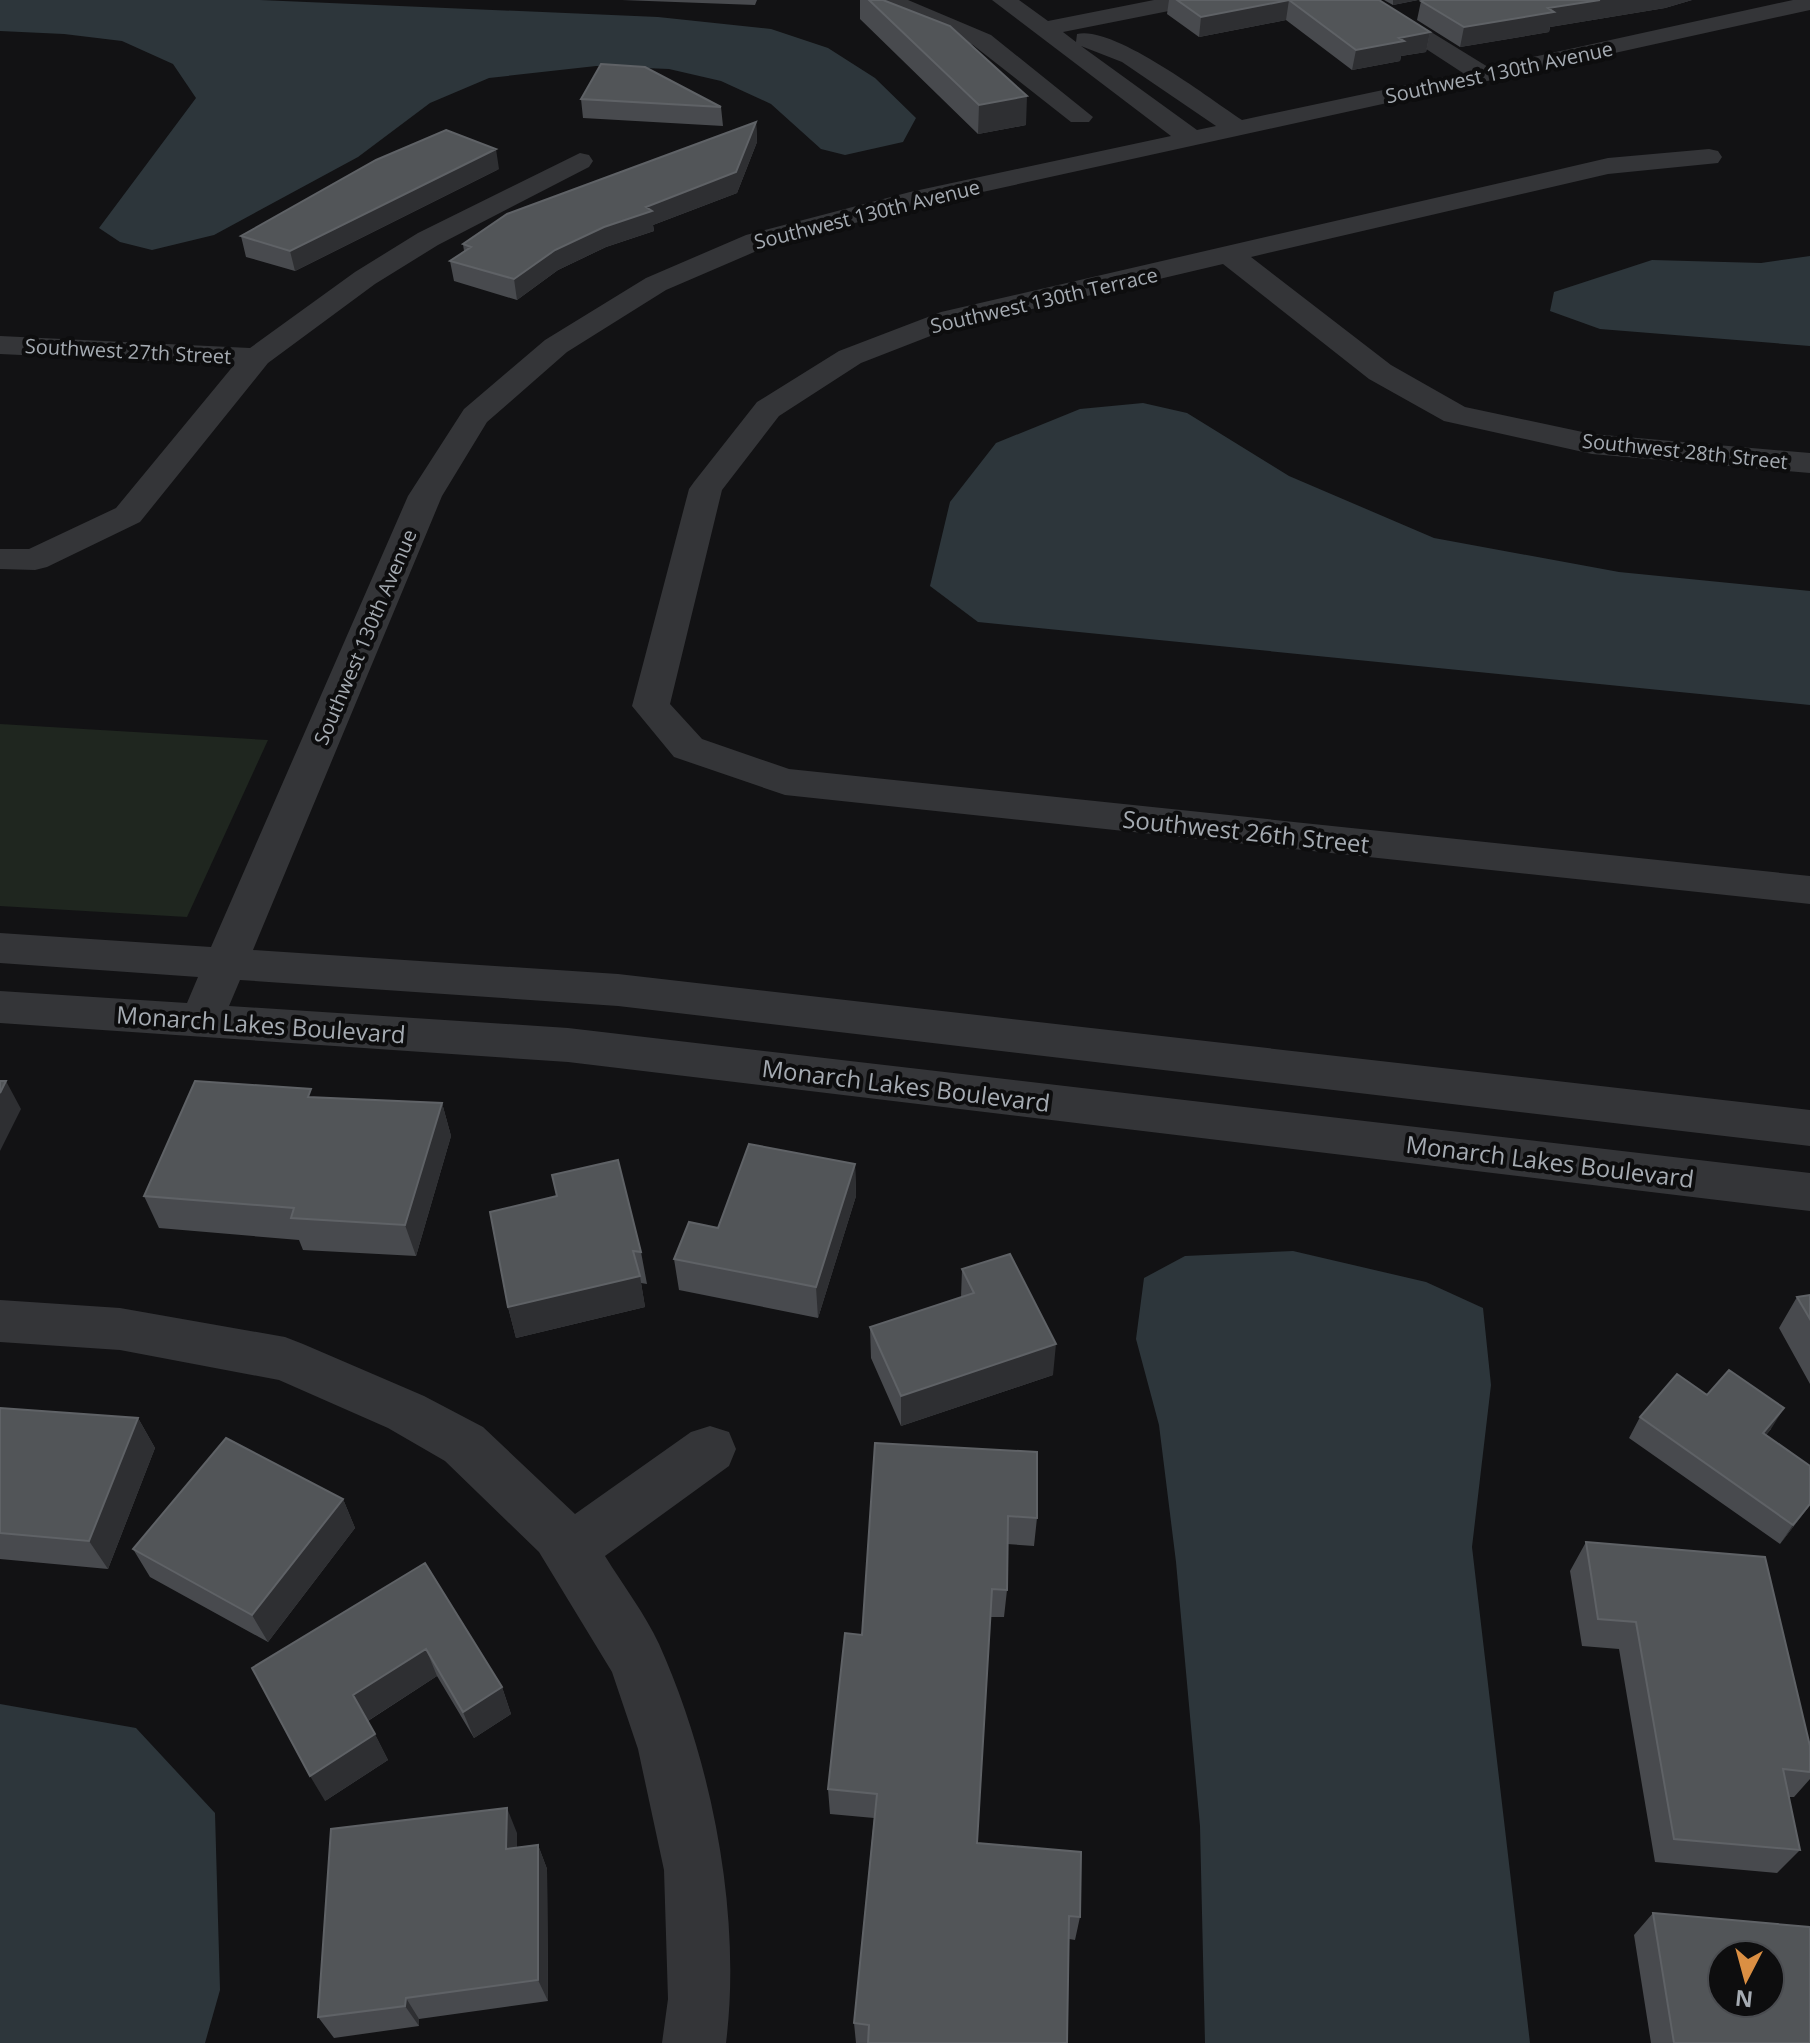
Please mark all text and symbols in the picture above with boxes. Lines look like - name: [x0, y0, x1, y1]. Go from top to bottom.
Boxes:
- street label: Southwest 130th Avenue: [1383, 35, 1615, 109]
- street label: Southwest 130th Avenue: [751, 173, 983, 255]
- street label: Southwest 130th Terrace: [928, 261, 1160, 339]
- street label: Southwest 27th Street: [24, 332, 232, 370]
- street label: Southwest 28th Street: [1581, 427, 1789, 475]
- street label: Southwest 130th Avenue: [307, 525, 423, 749]
- street label: Southwest 26th Street: [1121, 802, 1371, 860]
- street label: Monarch Lakes Boulevard: [115, 997, 407, 1051]
- street label: Monarch Lakes Boulevard: [760, 1051, 1052, 1119]
- street label: Monarch Lakes Boulevard: [1404, 1127, 1696, 1195]
- north arrow: [1706, 1939, 1786, 2019]
- text: N: [1733, 1984, 1754, 2016]

